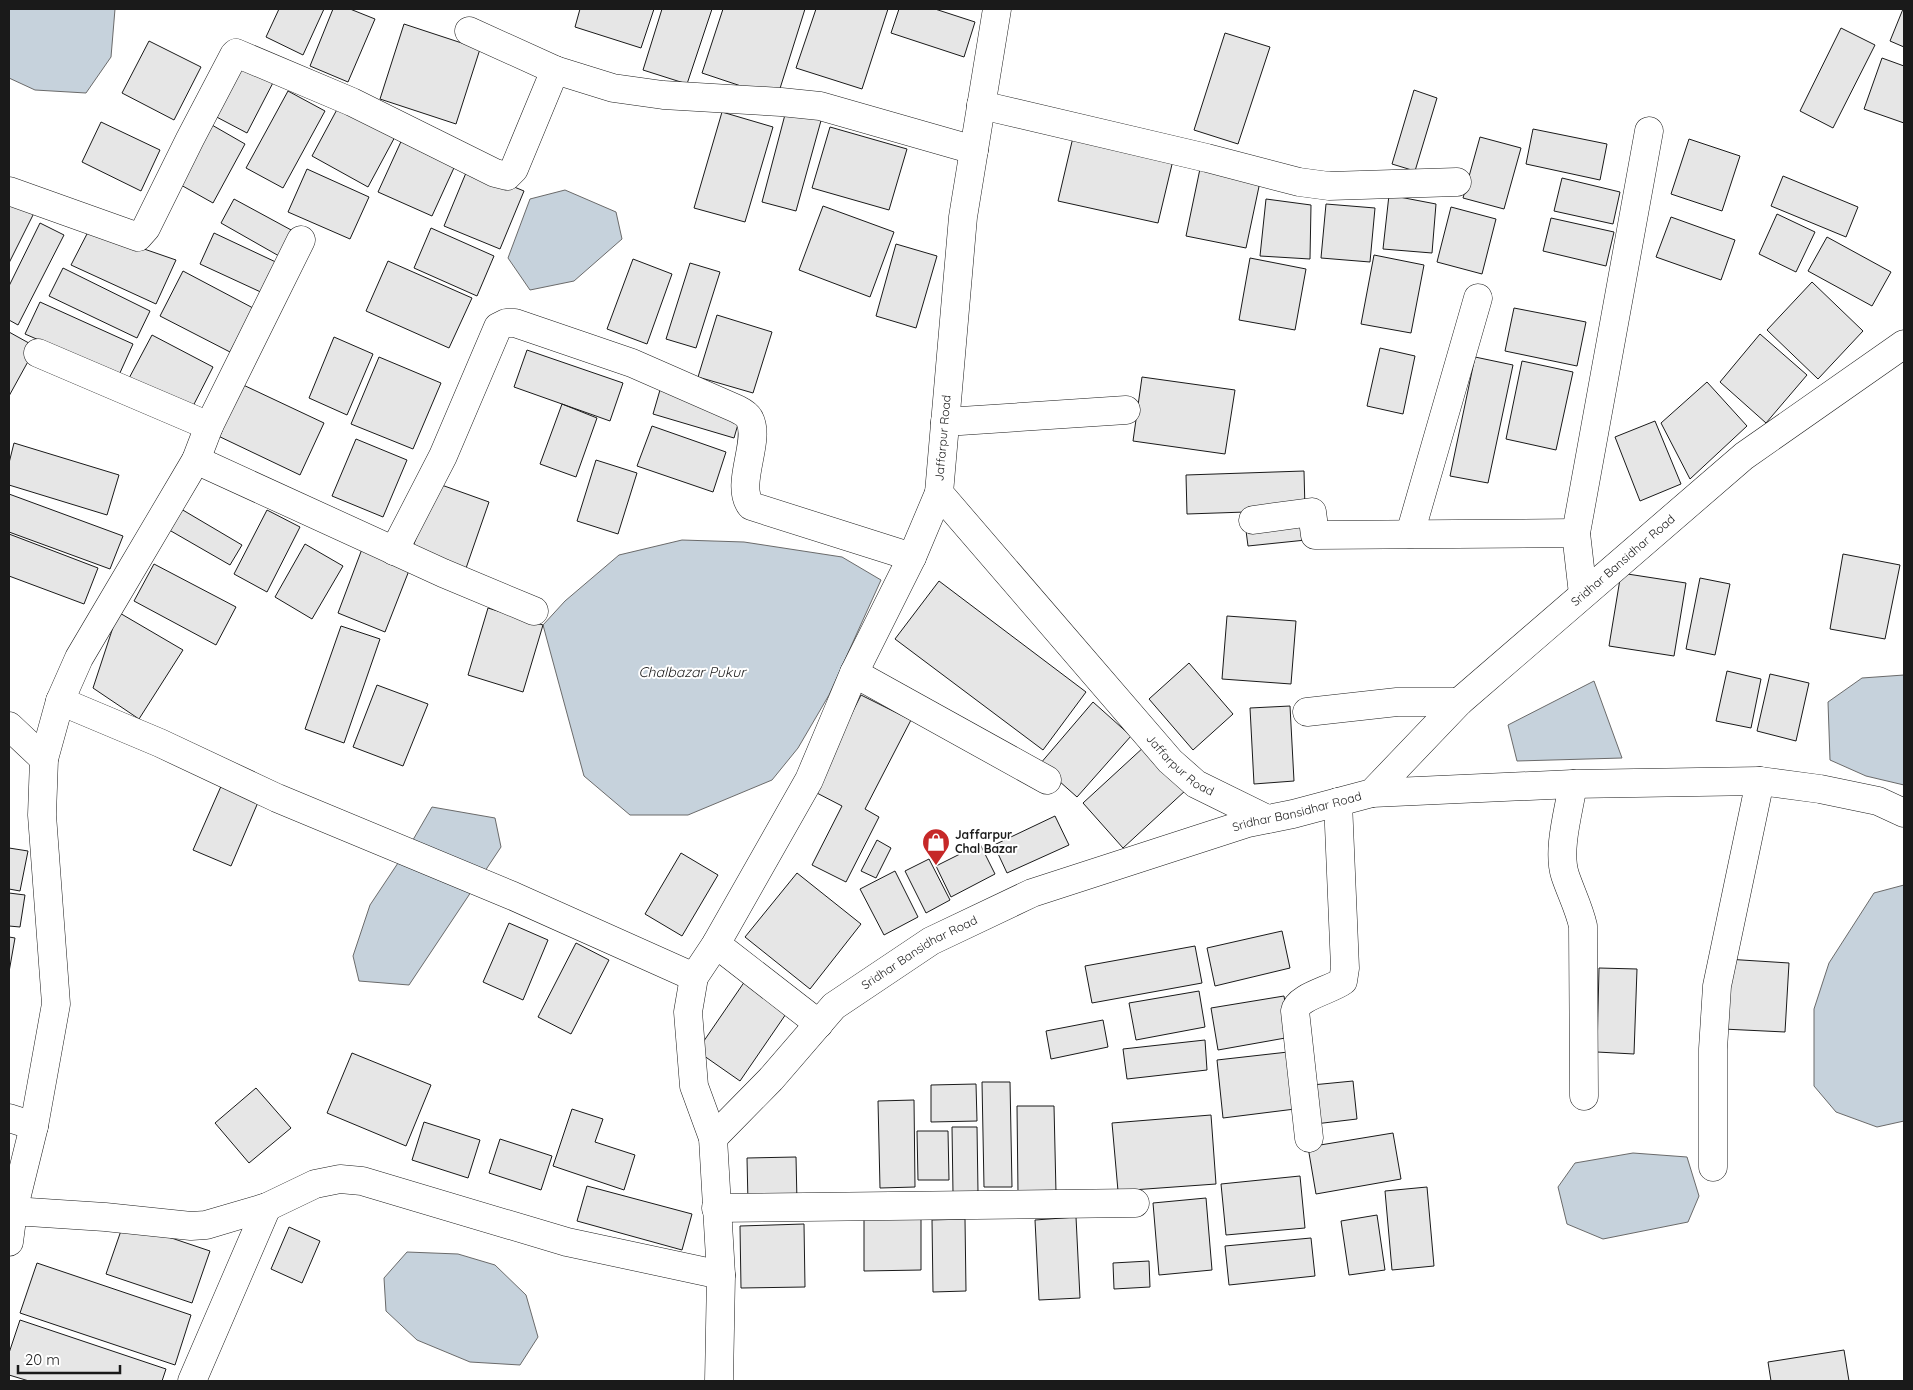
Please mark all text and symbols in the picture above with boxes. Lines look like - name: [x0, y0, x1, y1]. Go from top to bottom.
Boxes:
- street label: Jaffarpur Road: [931, 394, 954, 482]
- street label: Sridhar Bansidhar Road: [1568, 511, 1678, 609]
- water label: Chalbazar Pukur: [638, 663, 747, 681]
- street label: Jaffarpur Road: [1143, 731, 1217, 799]
- street label: Sridhar Bansidhar Road: [1230, 788, 1363, 835]
- shop icon: Jaffarpur Chal Bazar: [921, 827, 951, 866]
- place label: Jaffarpur Chal Bazar: [955, 827, 1018, 856]
- street label: Sridhar Bansidhar Road: [858, 912, 979, 993]
- scale bar: [18, 1342, 120, 1374]
- text: 20 m: [25, 1350, 60, 1369]

